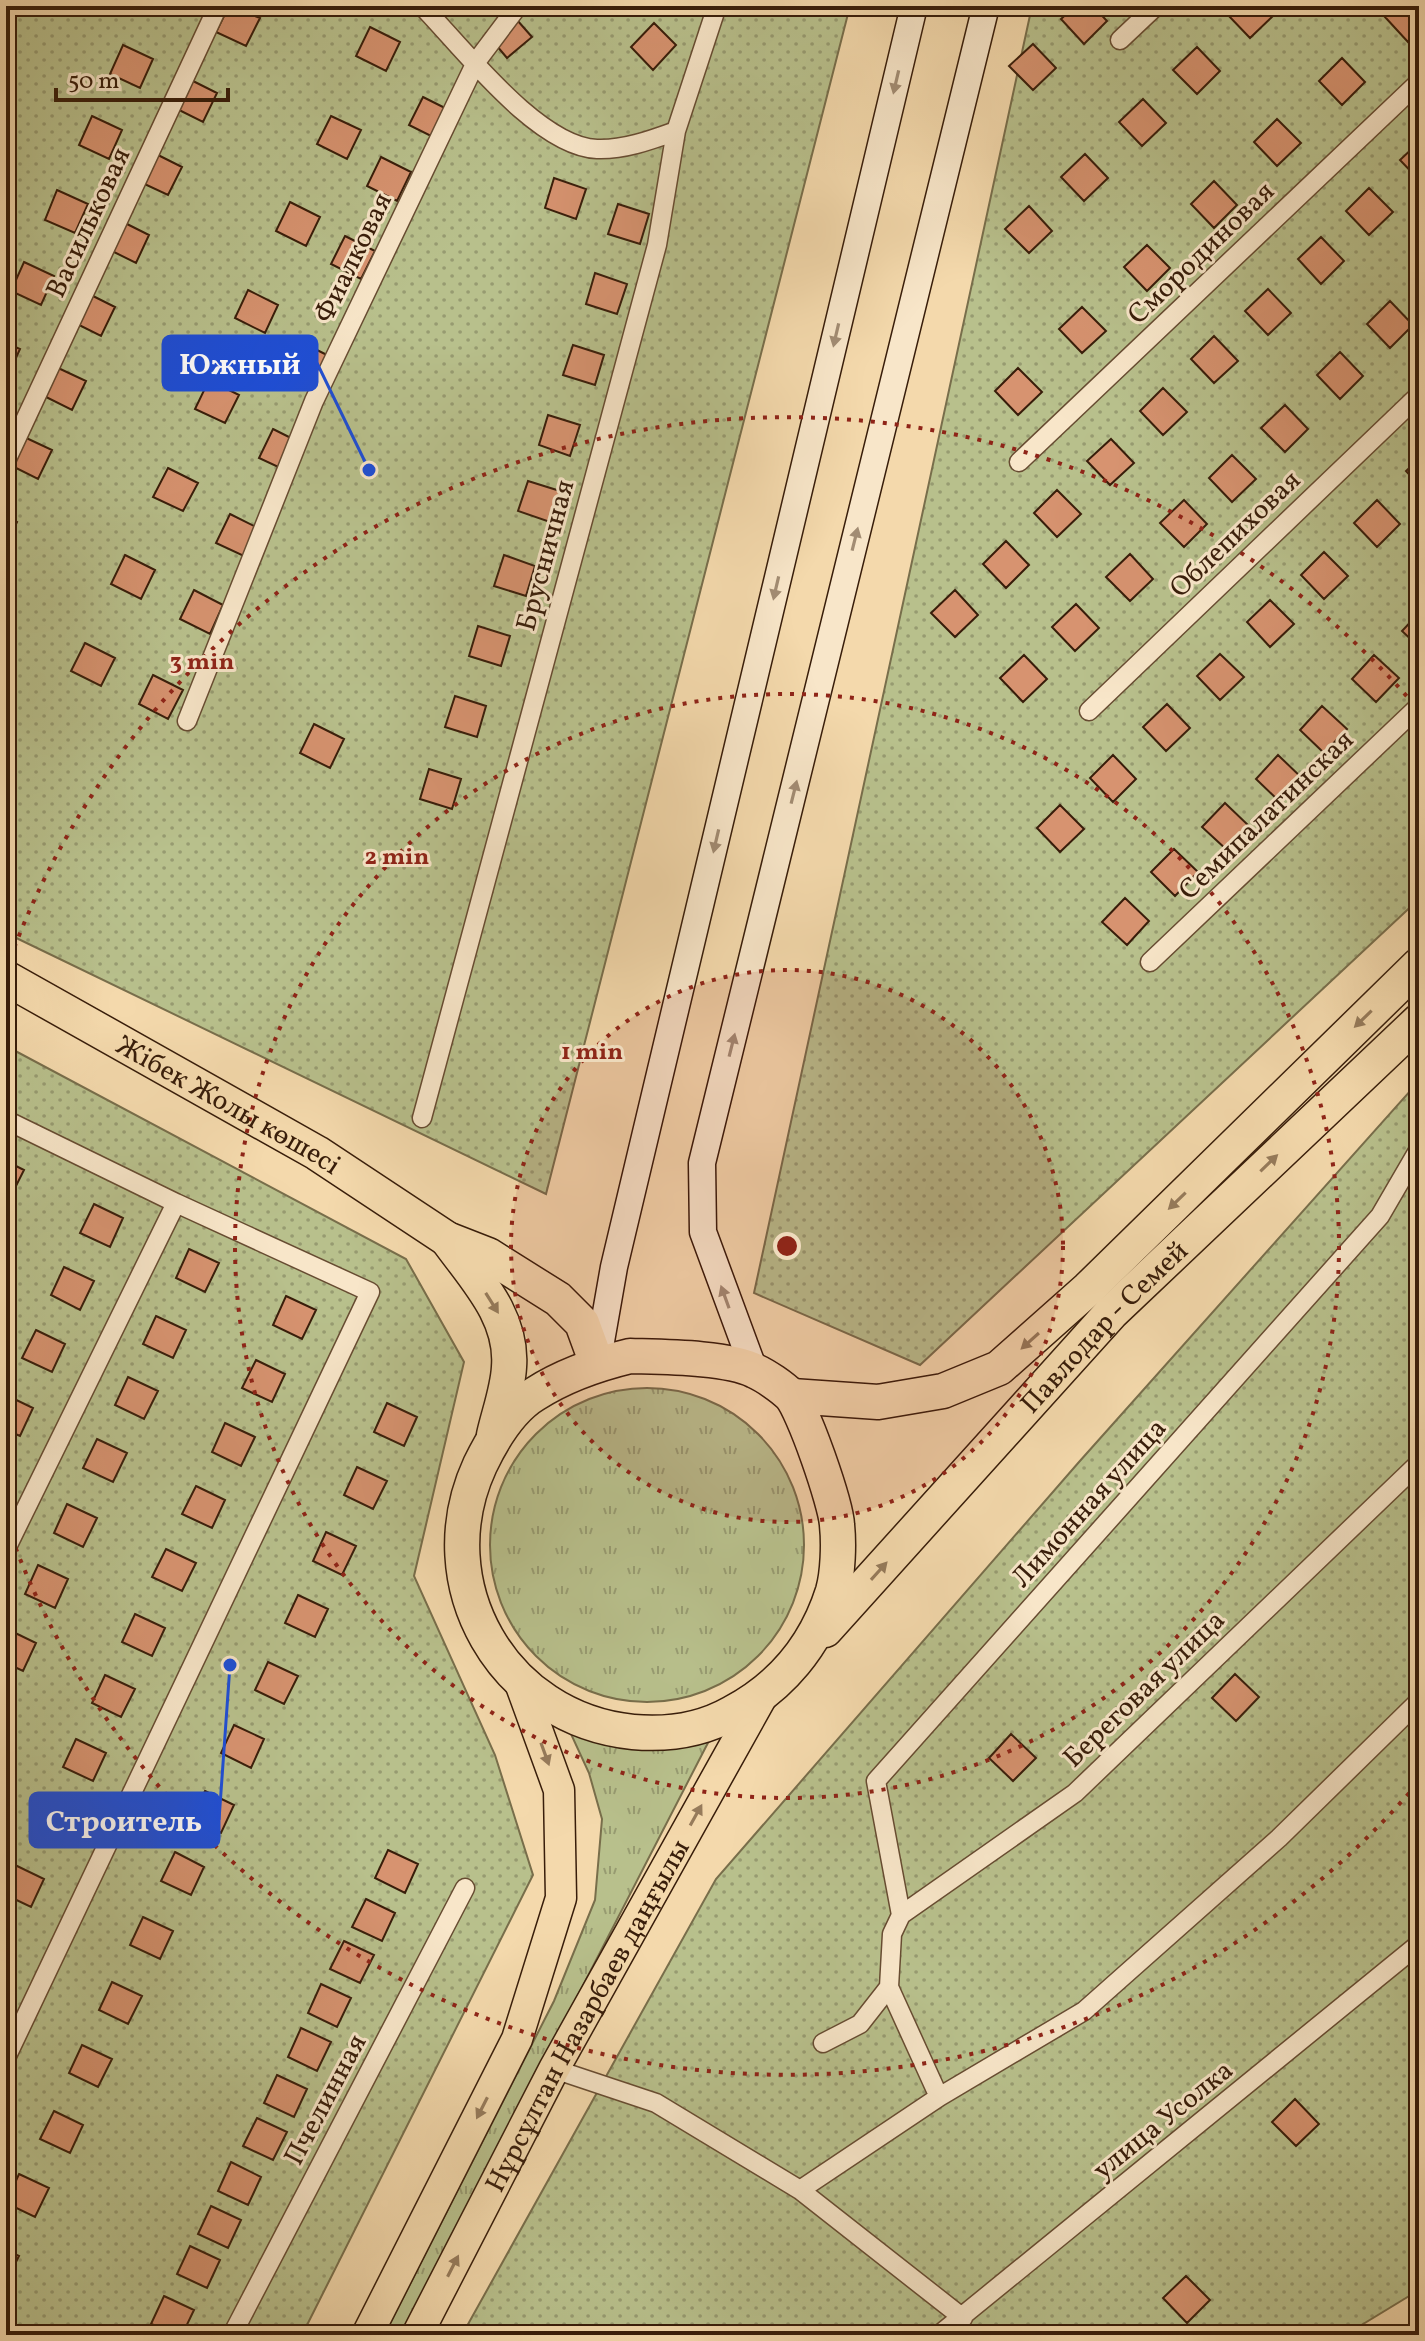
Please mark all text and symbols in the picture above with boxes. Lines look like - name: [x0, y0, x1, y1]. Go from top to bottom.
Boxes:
- scale bar: [56, 52, 228, 102]
- text: 50 m: [68, 65, 120, 99]
- one-way arrow: [890, 70, 902, 95]
- street label: Васильковая: [37, 141, 141, 305]
- street label: Смородиновая: [1120, 173, 1284, 334]
- street label: Фиалковая: [306, 186, 403, 330]
- one-way arrow: [829, 322, 842, 347]
- callout: Южный: [163, 336, 317, 390]
- text: Южный: [179, 345, 301, 387]
- street label: Облепиховая: [1161, 462, 1310, 607]
- street label: Брусничная: [508, 476, 585, 636]
- one-way arrow: [850, 527, 862, 552]
- one-way arrow: [769, 575, 782, 600]
- text: 3 min: [170, 646, 234, 680]
- street label: Семипалатинская: [1170, 722, 1363, 910]
- one-way arrow: [788, 779, 800, 804]
- one-way arrow: [709, 828, 722, 853]
- text: 2 min: [365, 841, 430, 875]
- one-way arrow: [1354, 1009, 1373, 1028]
- street label: Жібек Жолы көшесі: [108, 1027, 348, 1185]
- one-way arrow: [726, 1032, 738, 1057]
- text: 1 min: [561, 1036, 623, 1070]
- one-way arrow: [1260, 1155, 1279, 1173]
- one-way arrow: [1168, 1191, 1187, 1210]
- centre of rings: [773, 1232, 801, 1260]
- street label: Павлодар - Семей: [1012, 1233, 1198, 1423]
- one-way arrow: [719, 1285, 731, 1309]
- one-way arrow: [485, 1292, 499, 1314]
- one-way arrow: [1020, 1332, 1040, 1349]
- street label: Лимонная улица: [1003, 1411, 1176, 1597]
- one-way arrow: [870, 1561, 887, 1581]
- street label: Береговая улица: [1055, 1602, 1235, 1778]
- one-way arrow: [540, 1742, 552, 1766]
- callout: Строитель: [30, 1793, 219, 1847]
- text: Строитель: [46, 1802, 202, 1844]
- one-way arrow: [689, 1804, 703, 1826]
- street label: Нұрсұлтан Назарбаев даңғылы: [477, 1833, 700, 2200]
- street label: Пчелинная: [275, 2028, 377, 2173]
- street label: улица Усолка: [1085, 2052, 1242, 2190]
- one-way arrow: [475, 2097, 488, 2120]
- one-way arrow: [446, 2254, 460, 2277]

